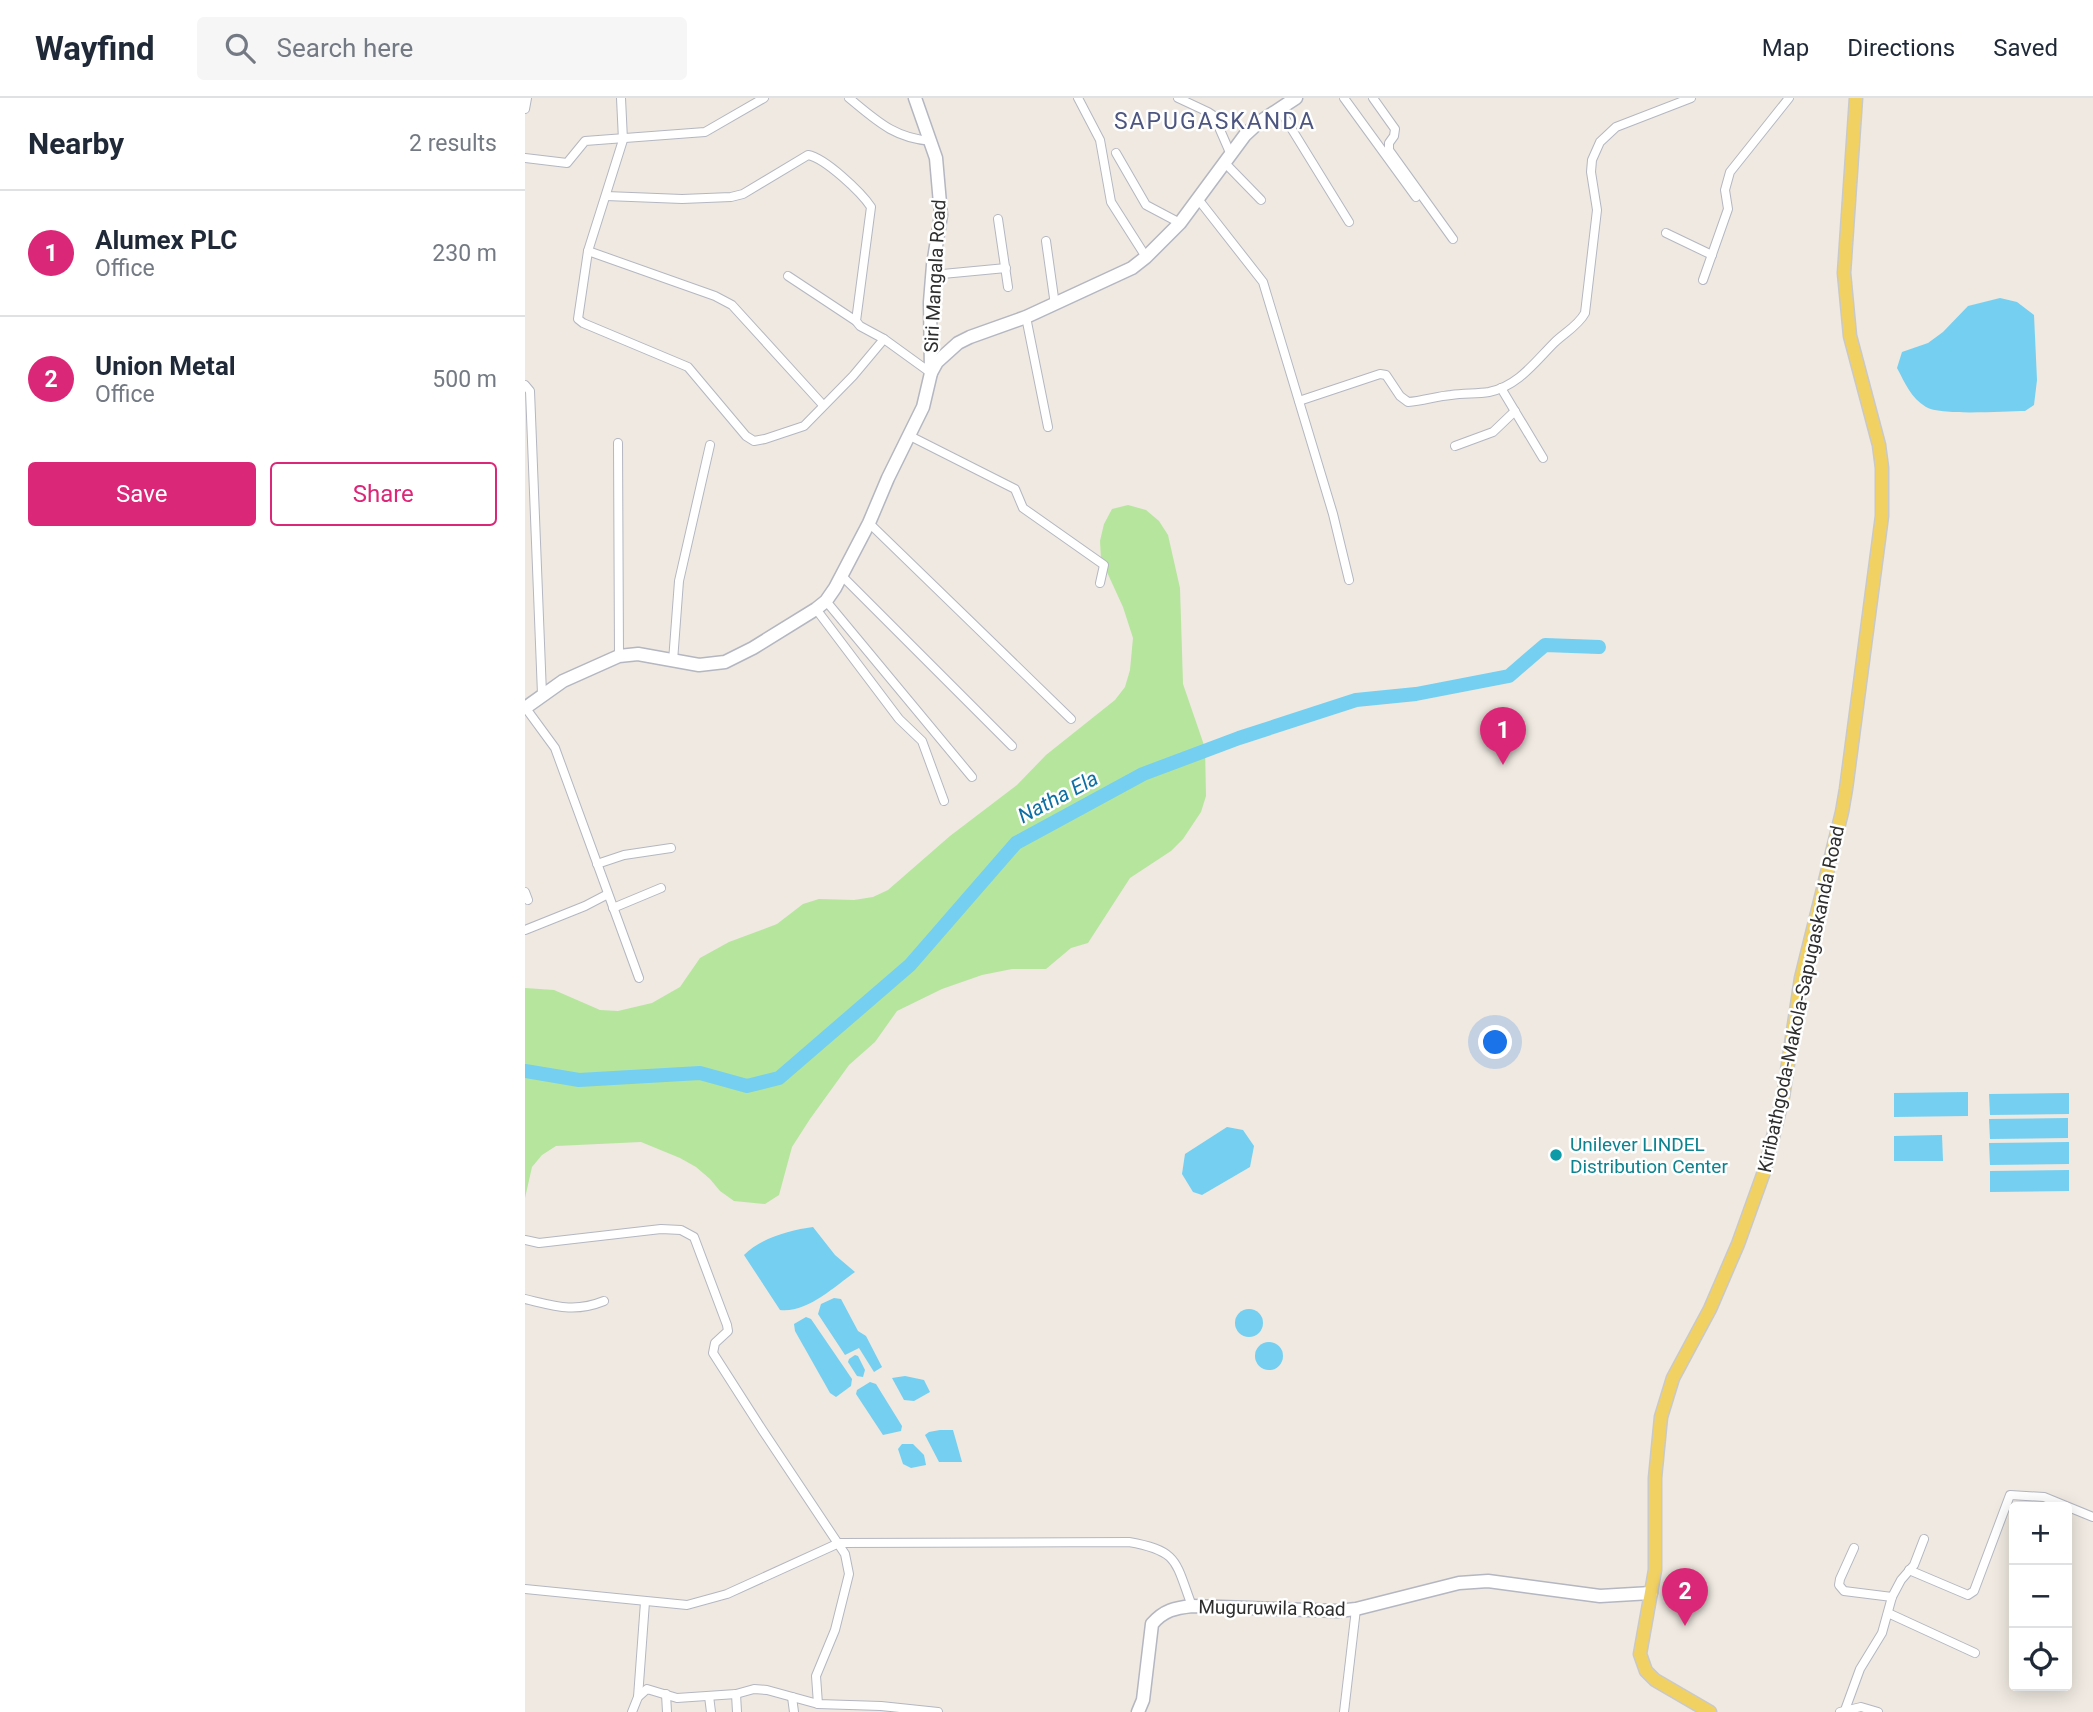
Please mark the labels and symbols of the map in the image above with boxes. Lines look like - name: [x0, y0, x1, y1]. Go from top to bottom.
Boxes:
- district label: SAPUGASKANDA: [1114, 108, 1316, 135]
- street label: Siri Mangala Road: [920, 199, 950, 353]
- pin: 1: [1480, 707, 1526, 765]
- water label: Natha Ela: [1014, 766, 1102, 828]
- street label: Kiribathgoda-Makola-Sapugaskanda Road: [1753, 823, 1849, 1175]
- your location: [1478, 1025, 1512, 1059]
- place label: Unilever LINDEL Distribution Center: [1570, 1133, 1728, 1178]
- marker: Unilever LINDEL Distribution Center: [1548, 1147, 1564, 1163]
- pin: 2: [1662, 1568, 1708, 1626]
- street label: Muguruwila Road: [1198, 1595, 1346, 1621]

